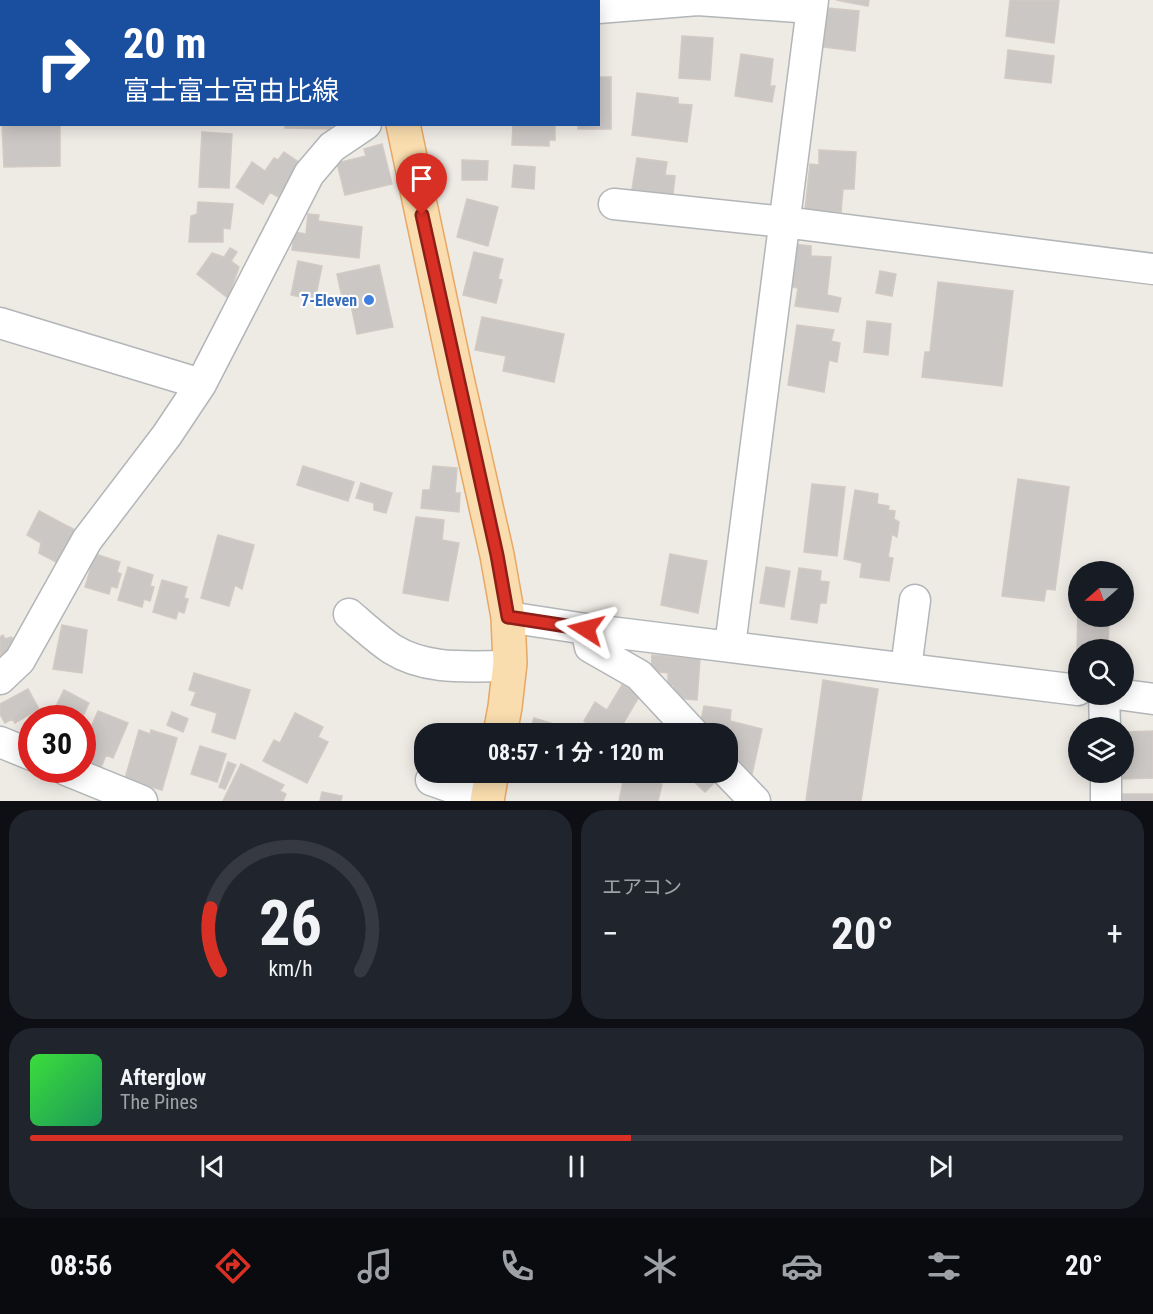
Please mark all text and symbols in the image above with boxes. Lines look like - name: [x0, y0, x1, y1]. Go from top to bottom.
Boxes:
- text: 20 m: [123, 19, 206, 68]
- icon: right: [24, 24, 102, 102]
- text: 富士富士宮由比線: [123, 75, 339, 107]
- pin: [396, 153, 447, 215]
- icon: arrive: [405, 162, 438, 195]
- place label: 7-Eleven: [301, 291, 357, 310]
- marker: 7-Eleven: [362, 293, 376, 307]
- north arrow: [1068, 561, 1134, 627]
- map controls: [1068, 561, 1134, 783]
- position arrow: [554, 597, 618, 661]
- button: search: [1068, 639, 1134, 705]
- speed limit sign: 30: [18, 705, 96, 783]
- button: layers: [1068, 717, 1134, 783]
- text: 08:57 · 1 分 · 120 m: [488, 740, 664, 765]
- text: エアコン: [602, 875, 682, 899]
- text: 26: [259, 887, 322, 960]
- text: 20°: [831, 907, 894, 960]
- text: −: [602, 914, 619, 953]
- text: +: [1107, 914, 1123, 953]
- text: km/h: [268, 957, 313, 982]
- text: Afterglow: [120, 1065, 206, 1090]
- text: The Pines: [120, 1090, 198, 1114]
- icon: previous: [196, 1150, 229, 1183]
- icon: pause: [560, 1150, 593, 1183]
- icon: next: [924, 1150, 957, 1183]
- icon: directions: [212, 1245, 254, 1287]
- icon: music: [354, 1245, 396, 1287]
- icon: phone: [496, 1245, 538, 1287]
- icon: climate: [639, 1245, 681, 1287]
- icon: car: [781, 1245, 823, 1287]
- icon: filters: [923, 1245, 965, 1287]
- text: 08:56: [50, 1250, 112, 1282]
- text: 20°: [1065, 1250, 1103, 1282]

